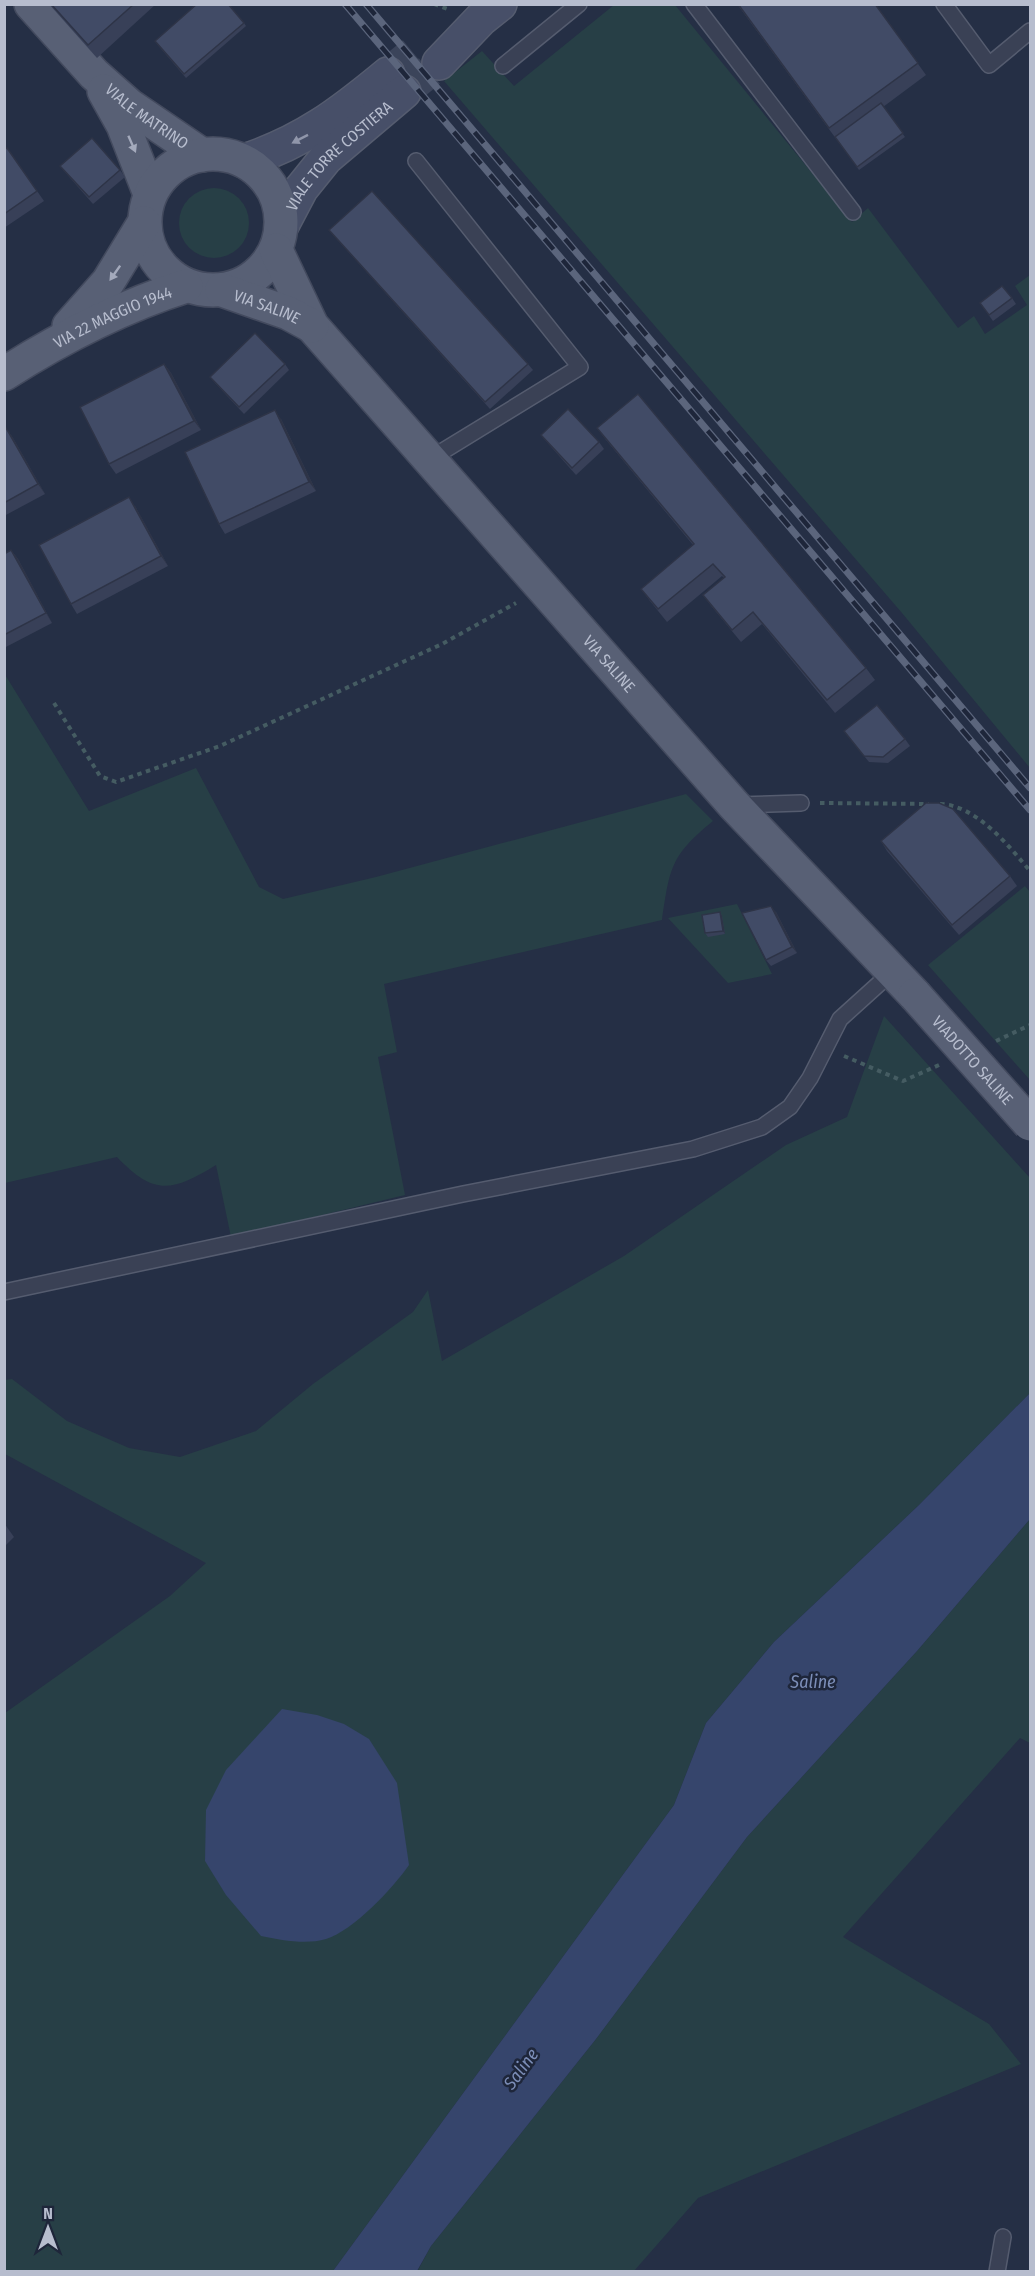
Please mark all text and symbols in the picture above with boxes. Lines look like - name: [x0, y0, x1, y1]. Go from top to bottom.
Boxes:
- street label: VIALE MATRINO: [101, 80, 192, 153]
- street label: VIALE TORRE COSTIERA: [282, 97, 397, 214]
- one-way arrow: [292, 134, 309, 144]
- one-way arrow: [128, 135, 137, 153]
- one-way arrow: [109, 265, 121, 281]
- street label: VIA 22 MAGGIO 1944: [50, 282, 175, 352]
- street label: VIA SALINE: [231, 286, 304, 328]
- street label: VIA SALINE: [579, 632, 639, 696]
- street label: VIADOTTO SALINE: [928, 1012, 1017, 1109]
- water label: Saline: [789, 1671, 836, 1693]
- water label: Saline: [498, 2044, 543, 2095]
- north arrow: [18, 2198, 78, 2258]
- text: N: [43, 2204, 53, 2223]

